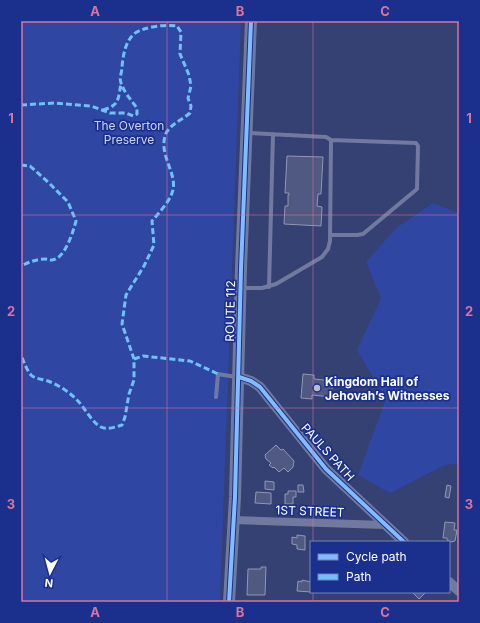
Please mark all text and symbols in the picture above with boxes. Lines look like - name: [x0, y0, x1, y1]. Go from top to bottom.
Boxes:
- text: A: [90, 3, 100, 19]
- text: B: [236, 3, 245, 19]
- text: C: [380, 3, 390, 19]
- text: 1: [8, 110, 14, 126]
- text: 1: [466, 110, 472, 126]
- park label: The Overton Preserve: [94, 118, 164, 147]
- street label: ROUTE 112: [222, 280, 238, 342]
- text: 2: [7, 303, 15, 319]
- text: 2: [465, 303, 473, 319]
- place label: Kingdom Hall of Jehovah’s Witnesses: [325, 374, 450, 403]
- marker: Kingdom Hall of Jehovah’s Witnesses: [312, 383, 322, 393]
- street label: PAULS PATH: [298, 420, 358, 484]
- text: 3: [7, 496, 15, 512]
- text: 3: [465, 496, 473, 512]
- street label: 1ST STREET: [275, 502, 345, 520]
- legend: [310, 541, 450, 593]
- text: Cycle path: [346, 549, 407, 564]
- north arrow: [30, 553, 70, 593]
- text: Path: [346, 569, 371, 584]
- text: N: [44, 576, 54, 590]
- text: A: [90, 604, 100, 620]
- text: B: [236, 604, 245, 620]
- text: C: [380, 604, 390, 620]

